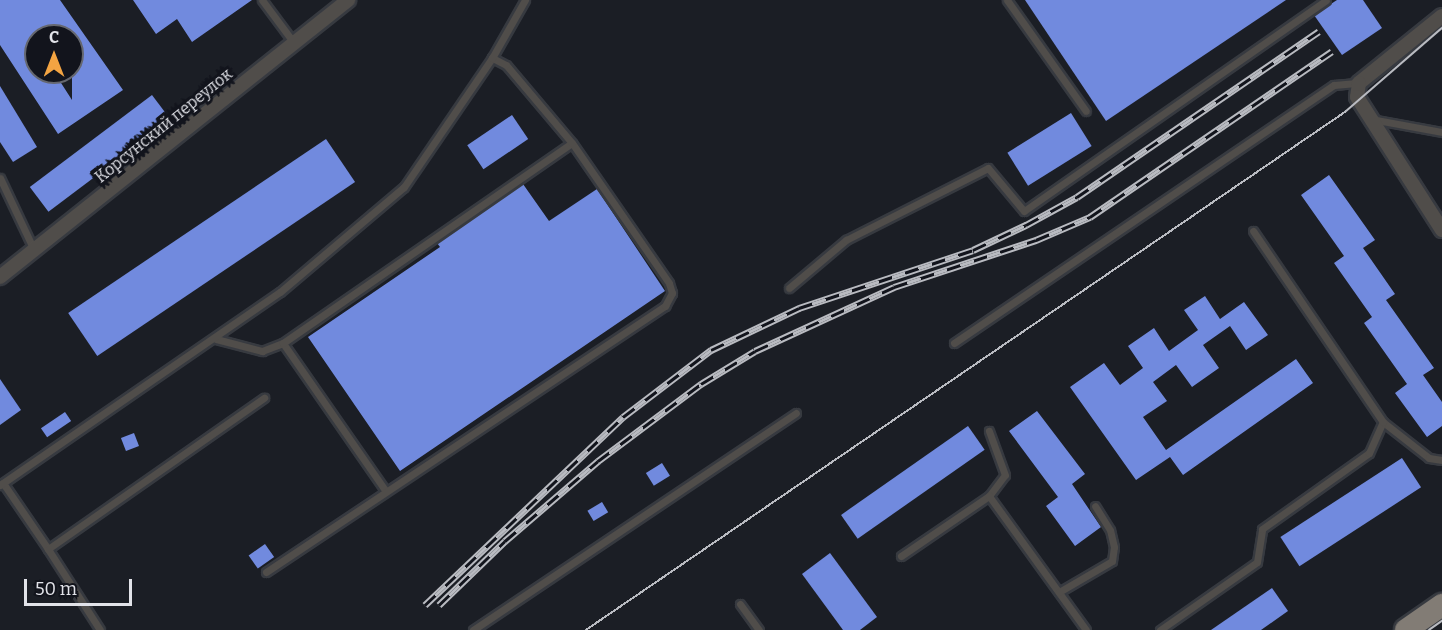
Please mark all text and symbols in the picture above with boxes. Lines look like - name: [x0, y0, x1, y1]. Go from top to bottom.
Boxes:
- north arrow: [24, 24, 84, 84]
- text: С: [49, 28, 59, 47]
- street label: Корсунский переулок: [92, 65, 236, 187]
- scale bar: [27, 567, 135, 605]
- text: 50 m: [35, 578, 77, 600]

